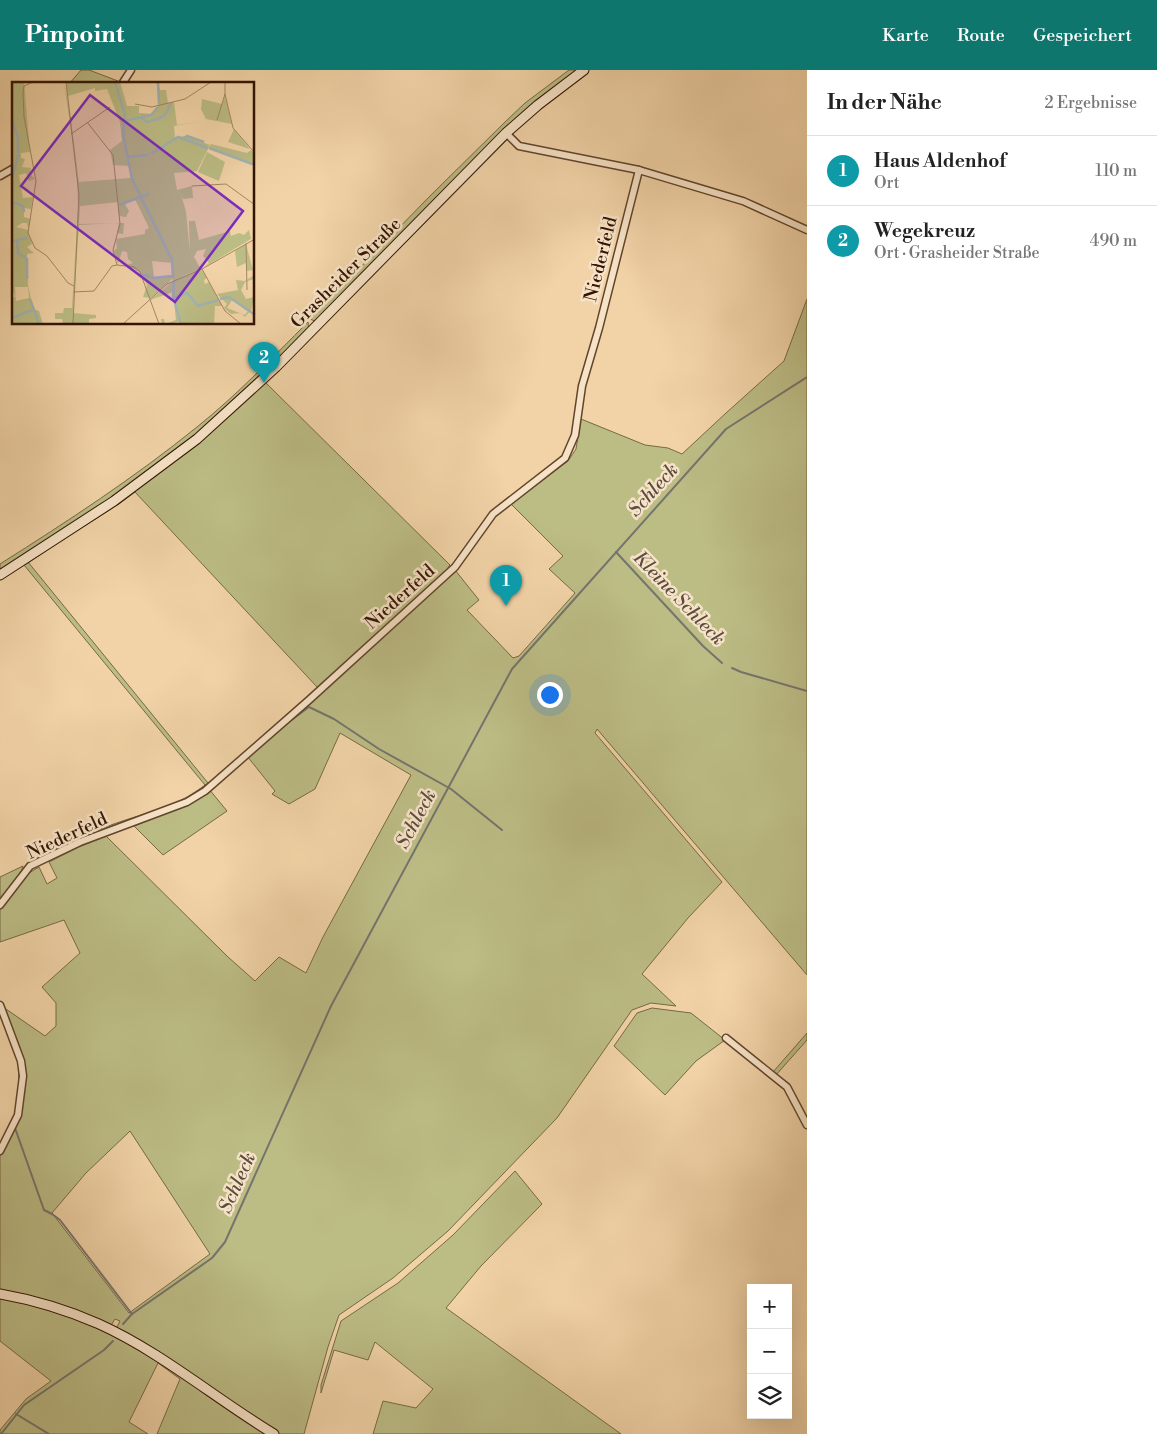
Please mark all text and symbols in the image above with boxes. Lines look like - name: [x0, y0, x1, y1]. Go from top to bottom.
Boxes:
- text: Pinpoint: [25, 20, 124, 50]
- text: Karte: [882, 24, 929, 47]
- text: Route: [957, 24, 1005, 47]
- text: Gespeichert: [1033, 24, 1132, 47]
- inset map: [12, 82, 255, 325]
- text: In der Nähe: [827, 90, 942, 116]
- text: 2 Ergebnisse: [1045, 93, 1137, 113]
- text: Haus Aldenhof: [874, 149, 1006, 173]
- text: 1: [839, 161, 847, 181]
- text: 110 m: [1095, 161, 1137, 181]
- text: Ort: [874, 173, 900, 193]
- street label: Grasheider Straße: [286, 213, 406, 333]
- street label: Niederfeld: [579, 213, 623, 304]
- text: Wegekreuz: [874, 219, 975, 243]
- text: 2: [838, 231, 848, 251]
- text: 490 m: [1090, 231, 1137, 251]
- text: Ort · Grasheider Straße: [874, 243, 1040, 263]
- pin: 2: [248, 342, 280, 383]
- water label: Schleck: [623, 458, 683, 522]
- water label: Kleine Schleck: [628, 546, 730, 650]
- street label: Niederfeld: [360, 559, 440, 635]
- pin: 1: [490, 565, 522, 606]
- your location: [537, 682, 563, 708]
- water label: Schleck: [390, 785, 442, 853]
- street label: Niederfeld: [23, 807, 112, 865]
- water label: Schleck: [213, 1149, 261, 1217]
- map controls: [747, 1284, 792, 1419]
- button: +: [747, 1284, 792, 1329]
- button: −: [747, 1329, 792, 1374]
- button: layers: [747, 1374, 792, 1419]

